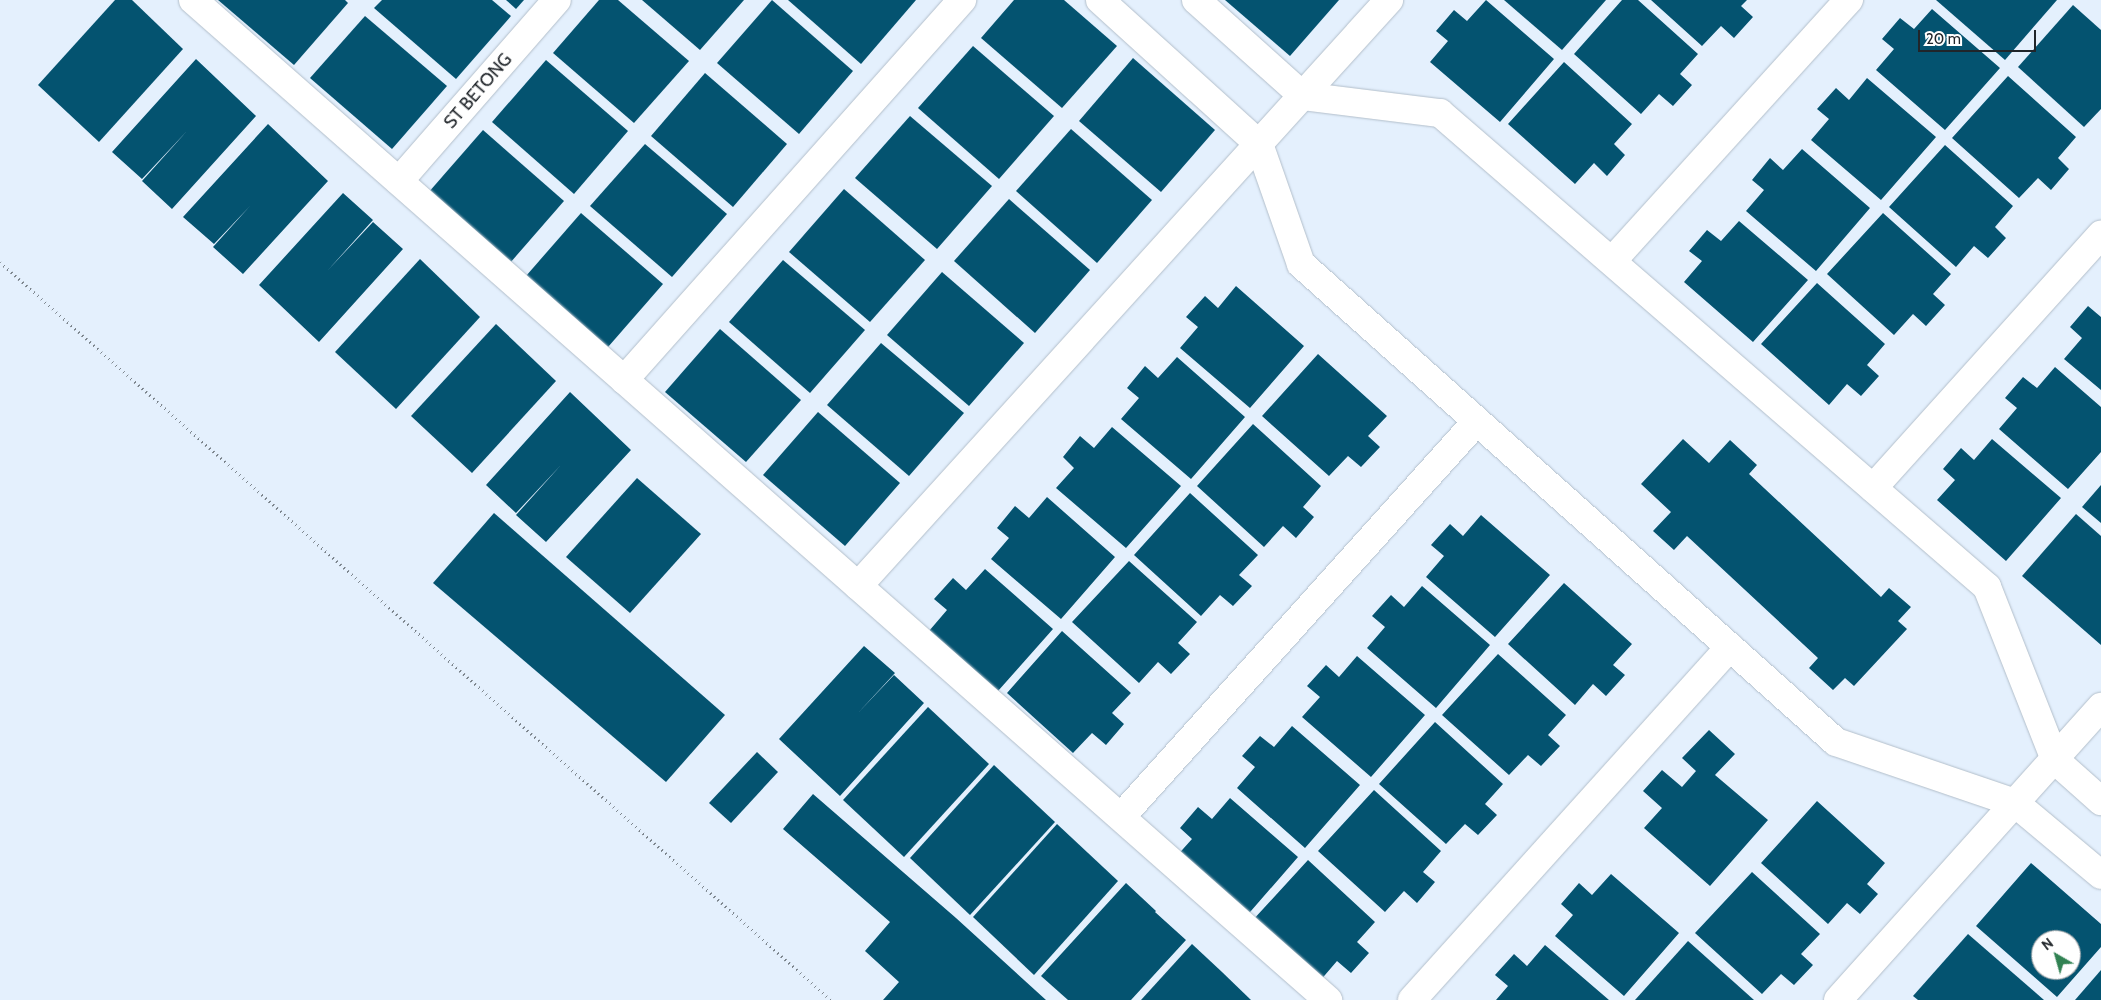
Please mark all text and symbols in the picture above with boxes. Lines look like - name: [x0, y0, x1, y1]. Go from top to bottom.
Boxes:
- scale bar: [1921, 20, 2038, 52]
- text: 20 m: [1926, 30, 1961, 48]
- street label: ST BETONG: [439, 49, 517, 133]
- north arrow: [2031, 930, 2081, 980]
- text: N: [2038, 934, 2057, 954]

